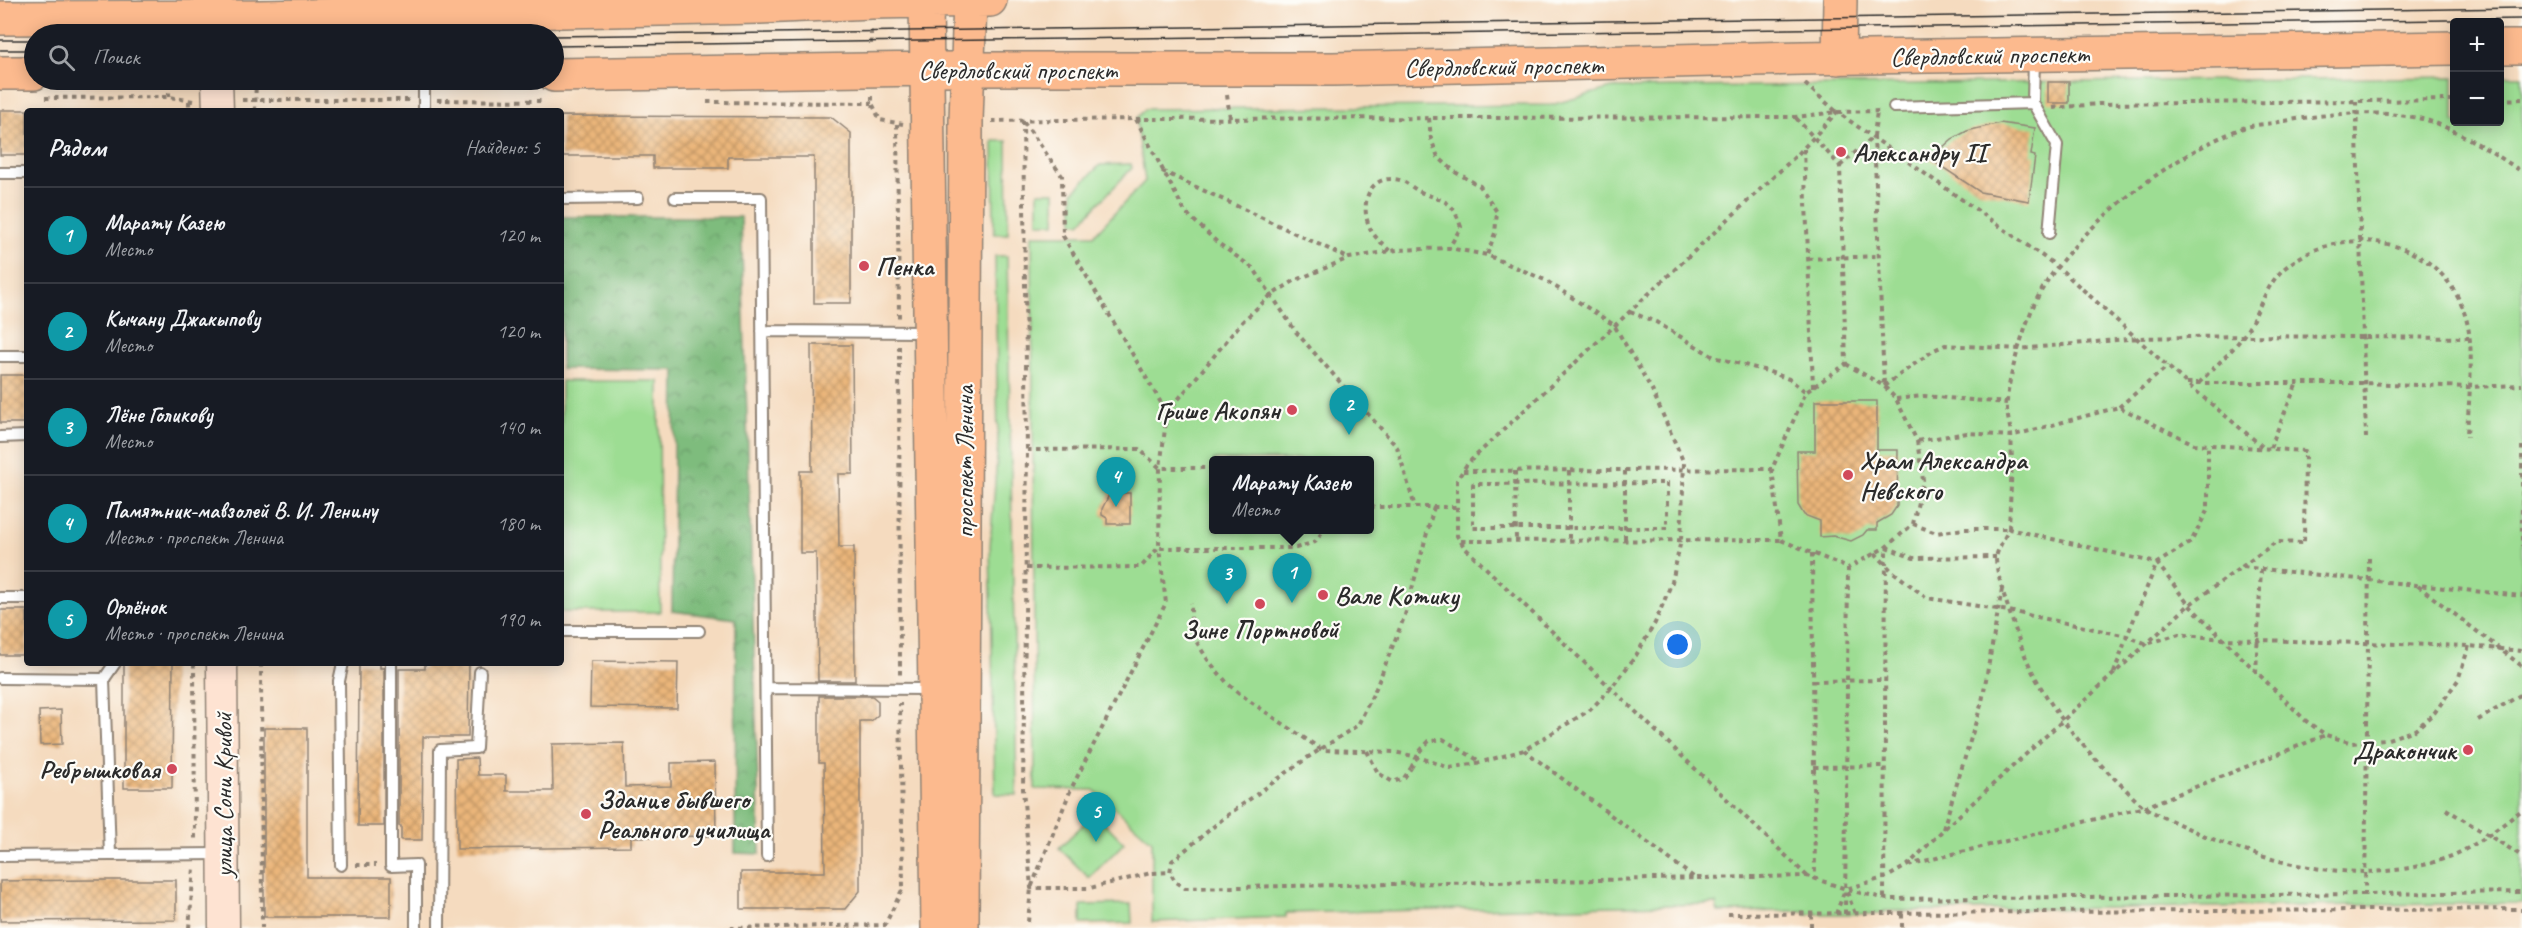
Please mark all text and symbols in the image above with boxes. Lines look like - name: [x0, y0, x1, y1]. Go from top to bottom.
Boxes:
- map controls: [2450, 18, 2504, 126]
- button: +: [2450, 18, 2504, 72]
- search box: [24, 24, 564, 90]
- street label: Свердловский проспект: [1890, 37, 2091, 74]
- icon: search: [45, 41, 78, 74]
- text: Поиск: [93, 43, 139, 71]
- street label: Свердловский проспект: [1404, 48, 1605, 85]
- street label: Свердловский проспект: [918, 54, 1119, 87]
- button: −: [2450, 72, 2504, 126]
- text: Рядом: [48, 131, 106, 164]
- text: Найдено: 5: [465, 135, 540, 160]
- place label: Александру II: [1853, 136, 1991, 169]
- marker: Александру II: [1834, 145, 1848, 159]
- text: Марату Казею: [105, 209, 225, 237]
- text: 1: [63, 223, 72, 248]
- text: 120 m: [497, 223, 540, 248]
- text: Место: [105, 237, 152, 262]
- place label: Пенка: [876, 250, 935, 283]
- marker: Пенка: [857, 259, 871, 273]
- text: Кычану Джакыпову: [105, 305, 260, 333]
- text: 2: [63, 319, 72, 344]
- text: 120 m: [497, 319, 540, 344]
- text: Место: [105, 333, 152, 358]
- street label: проспект Ленина: [948, 384, 981, 538]
- pin: 2: [1330, 386, 1368, 435]
- place label: Грише Акопян: [1156, 394, 1281, 427]
- text: Лёне Голикову: [105, 401, 213, 429]
- marker: Грише Акопян: [1285, 403, 1299, 417]
- text: 3: [63, 415, 72, 440]
- text: 140 m: [497, 415, 540, 440]
- text: Место: [105, 429, 152, 454]
- place label: Храм Александра Невского: [1860, 444, 2029, 507]
- popup: [1209, 456, 1374, 534]
- pin: 4: [1096, 458, 1136, 507]
- marker: Храм Александра Невского: [1841, 468, 1855, 482]
- text: Марату Казею: [1232, 469, 1351, 497]
- text: Памятник-мавзолей В. И. Ленину: [105, 497, 377, 525]
- text: Место: [1232, 497, 1279, 522]
- text: 4: [63, 511, 72, 536]
- text: 180 m: [497, 511, 540, 536]
- text: Место · проспект Ленина: [105, 525, 283, 550]
- pin: 3: [1208, 554, 1246, 604]
- pin: 1: [1272, 554, 1312, 603]
- place label: Вале Котику: [1335, 579, 1461, 612]
- marker: Вале Котику: [1316, 588, 1330, 602]
- text: Орлёнок: [105, 593, 166, 621]
- marker: Зине Портновой: [1253, 597, 1267, 611]
- text: 5: [63, 607, 72, 632]
- text: 190 m: [497, 607, 540, 632]
- place label: Зине Портновой: [1182, 613, 1340, 646]
- text: Место · проспект Ленина: [105, 621, 283, 646]
- your location: [1663, 630, 1692, 659]
- street label: улица Сони Кривой: [207, 710, 240, 880]
- place label: Дракончик: [2353, 734, 2458, 767]
- marker: Дракончик: [2461, 743, 2475, 757]
- place label: Ребрышковая: [39, 753, 162, 786]
- marker: Ребрышковая: [165, 762, 179, 776]
- place label: Здание бывшего Реального училища: [598, 783, 771, 846]
- pin: 5: [1076, 792, 1116, 842]
- marker: Здание бывшего Реального училища: [579, 807, 593, 821]

